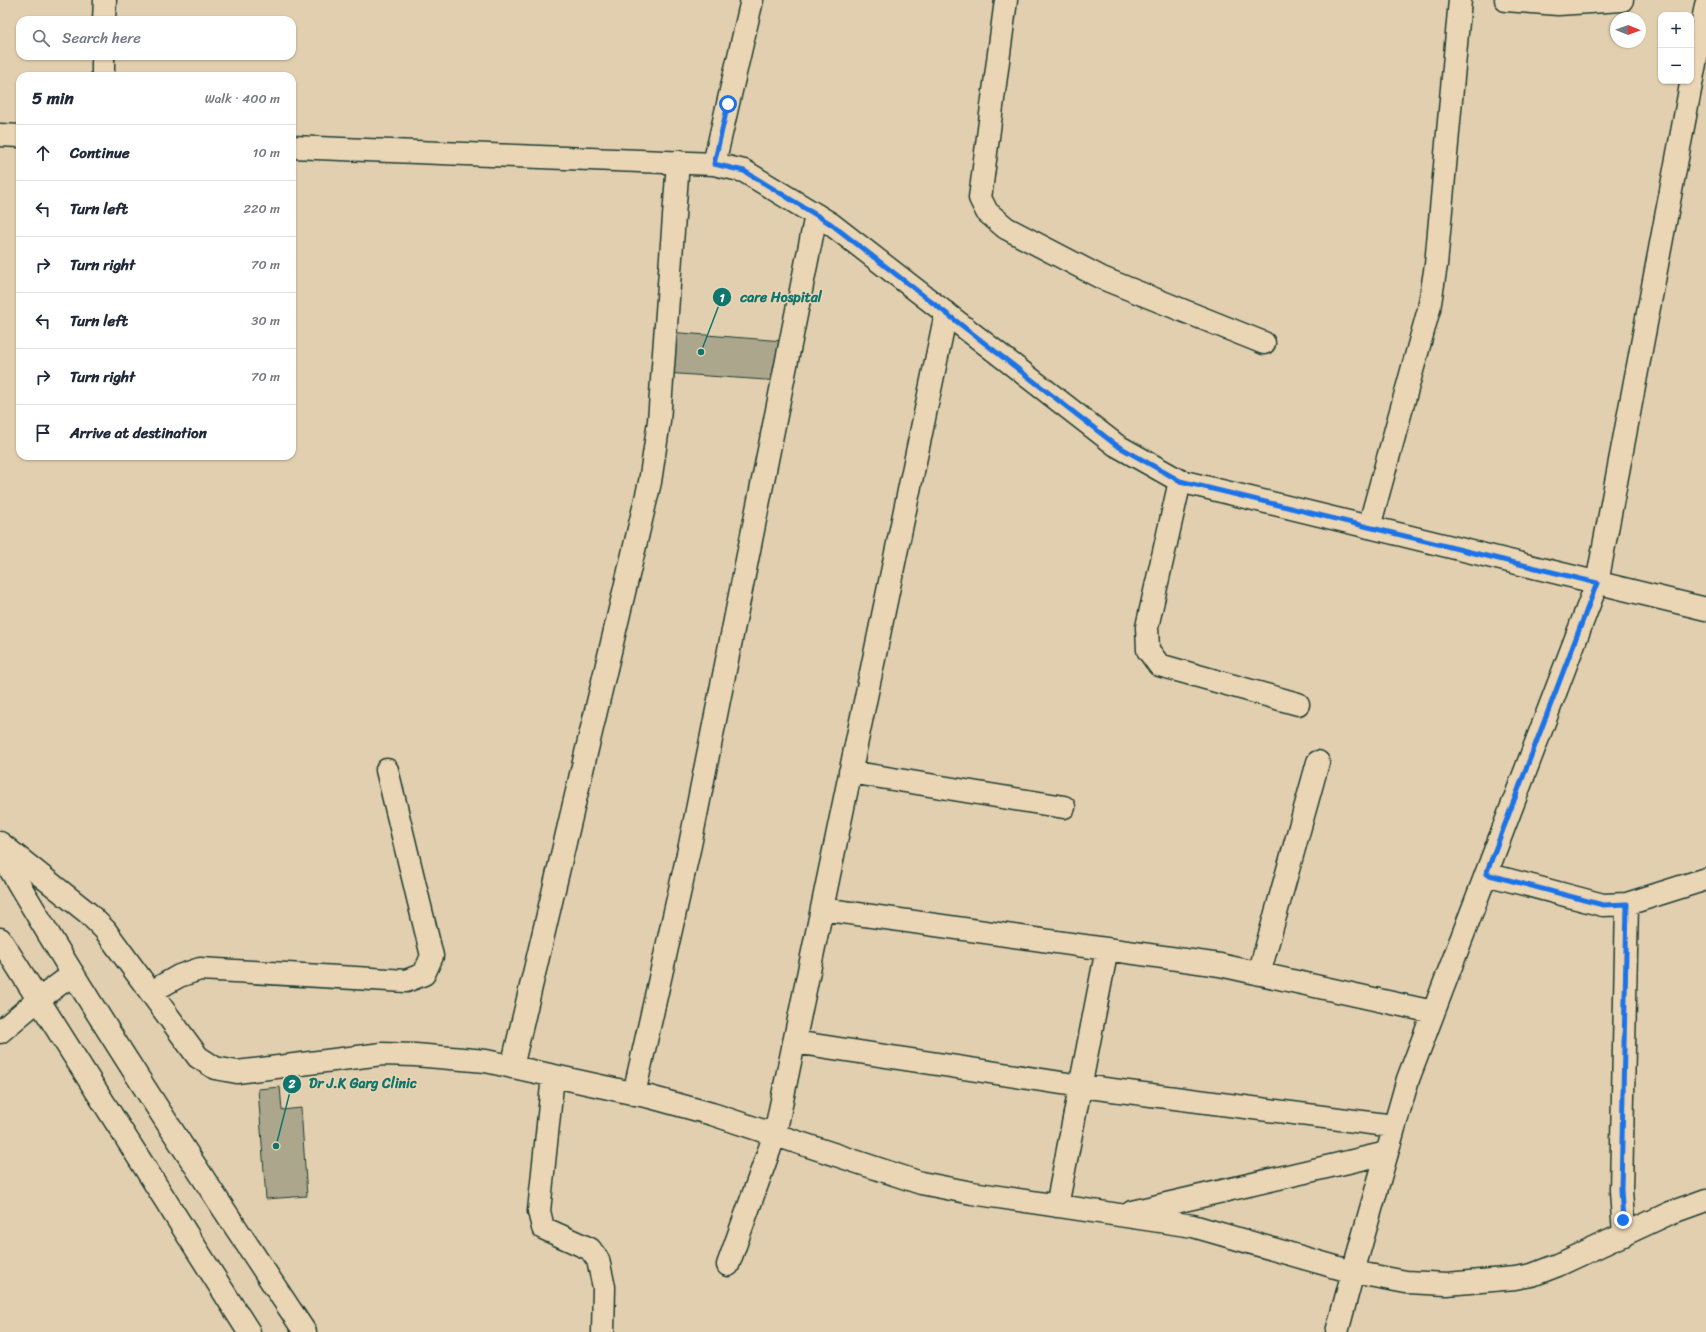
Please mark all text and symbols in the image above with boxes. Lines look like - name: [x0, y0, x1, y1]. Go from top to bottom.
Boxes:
- north arrow: [1610, 12, 1646, 48]
- map controls: [1658, 12, 1694, 84]
- button: +: [1658, 12, 1694, 48]
- search box: [16, 16, 296, 60]
- text: Search here: [62, 25, 141, 51]
- icon: search: [30, 27, 52, 49]
- button: −: [1658, 48, 1694, 84]
- text: 5 min: [32, 83, 74, 113]
- text: Walk · 400 m: [205, 87, 280, 110]
- route start: [719, 95, 737, 113]
- text: Continue: [70, 140, 130, 166]
- text: 10 m: [253, 141, 280, 164]
- icon: ahead: [32, 142, 54, 164]
- text: Turn left: [70, 196, 128, 222]
- text: 220 m: [243, 197, 280, 220]
- icon: left: [32, 198, 54, 220]
- text: Turn right: [70, 252, 135, 278]
- text: 70 m: [251, 253, 280, 276]
- icon: right: [32, 254, 54, 276]
- callout: care Hospital: [712, 284, 830, 310]
- text: care Hospital: [739, 285, 823, 310]
- text: 1: [719, 287, 725, 309]
- text: Turn left: [70, 308, 128, 334]
- text: 30 m: [251, 309, 280, 332]
- icon: left: [32, 310, 54, 332]
- text: Turn right: [70, 364, 135, 390]
- text: 70 m: [251, 365, 280, 388]
- icon: right: [32, 366, 54, 388]
- text: Arrive at destination: [70, 420, 207, 446]
- icon: arrive: [32, 422, 54, 444]
- callout: Dr J.K Garg Clinic: [282, 1071, 425, 1097]
- text: Dr J.K Garg Clinic: [309, 1071, 417, 1096]
- text: 2: [288, 1073, 296, 1095]
- route end: [1614, 1211, 1632, 1229]

